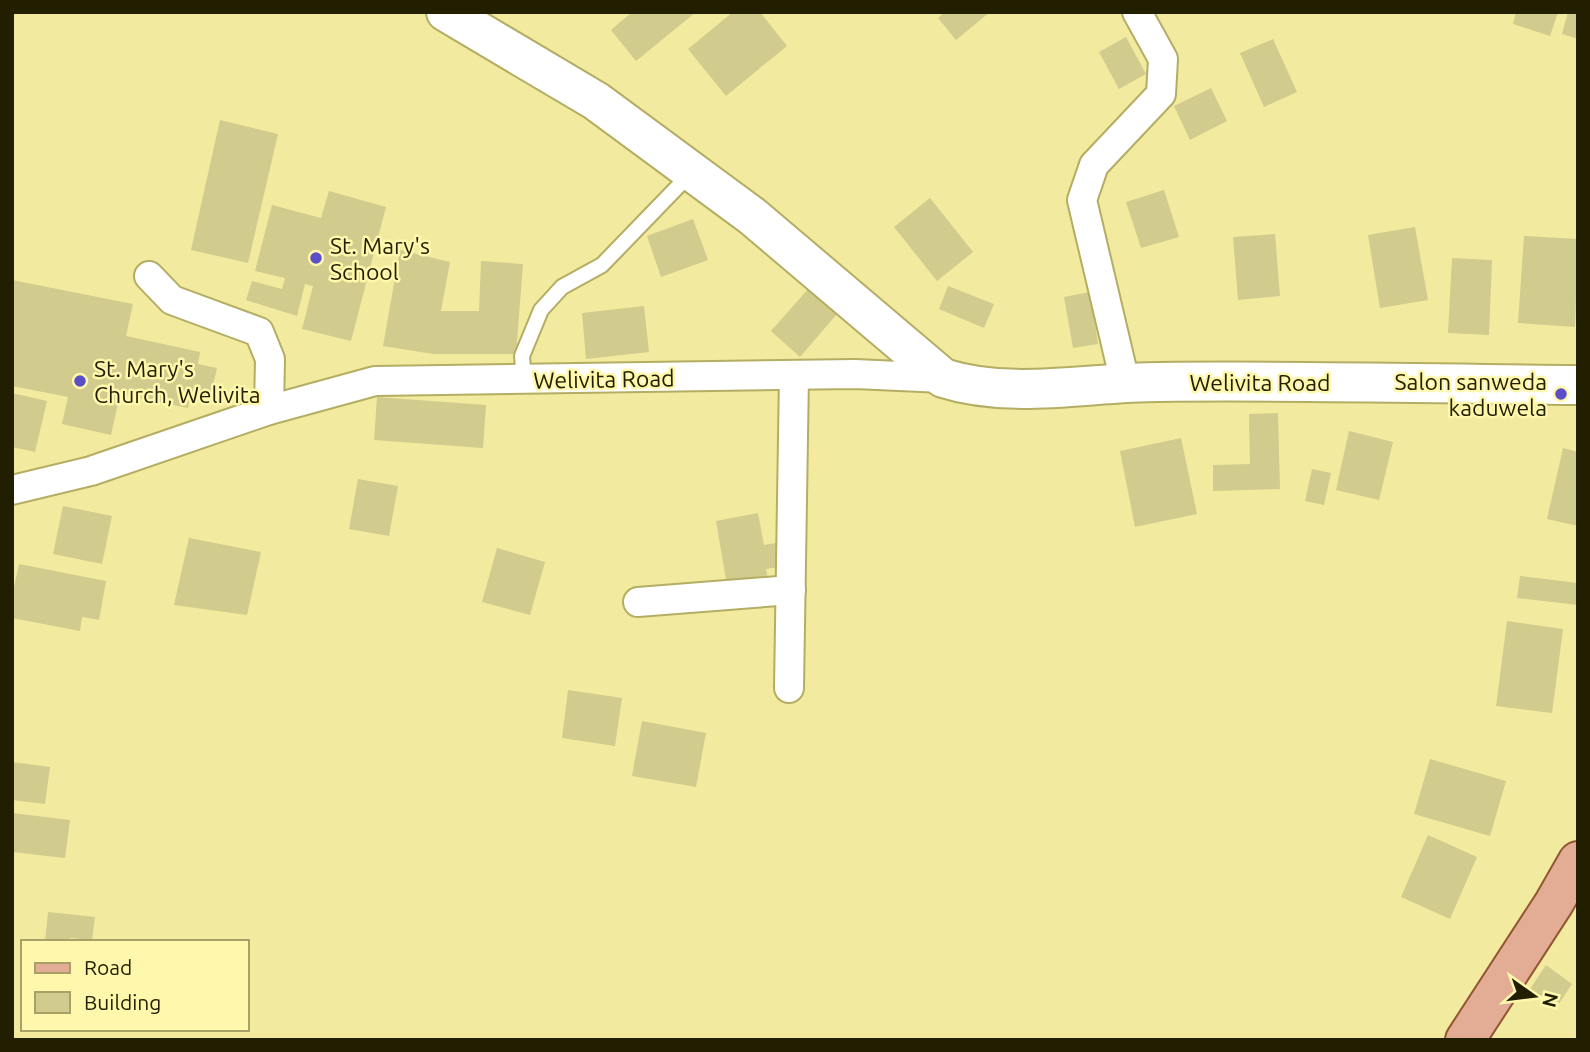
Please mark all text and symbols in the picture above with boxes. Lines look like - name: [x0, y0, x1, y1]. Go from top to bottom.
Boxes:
- place label: St. Mary's School: [330, 233, 430, 284]
- marker: St. Mary's School: [308, 250, 324, 266]
- place label: St. Mary's Church, Welivita: [94, 356, 261, 407]
- street label: Welivita Road: [533, 365, 675, 393]
- place label: Salon sanweda kaduwela: [1395, 369, 1547, 420]
- street label: Welivita Road: [1189, 370, 1331, 395]
- marker: St. Mary's Church, Welivita: [72, 373, 88, 389]
- marker: Salon sanweda kaduwela: [1553, 386, 1569, 402]
- legend: [21, 940, 248, 1031]
- text: Road: [84, 955, 132, 979]
- north arrow: [1499, 961, 1569, 1031]
- text: Building: [84, 990, 161, 1014]
- text: N: [1538, 991, 1563, 1010]

